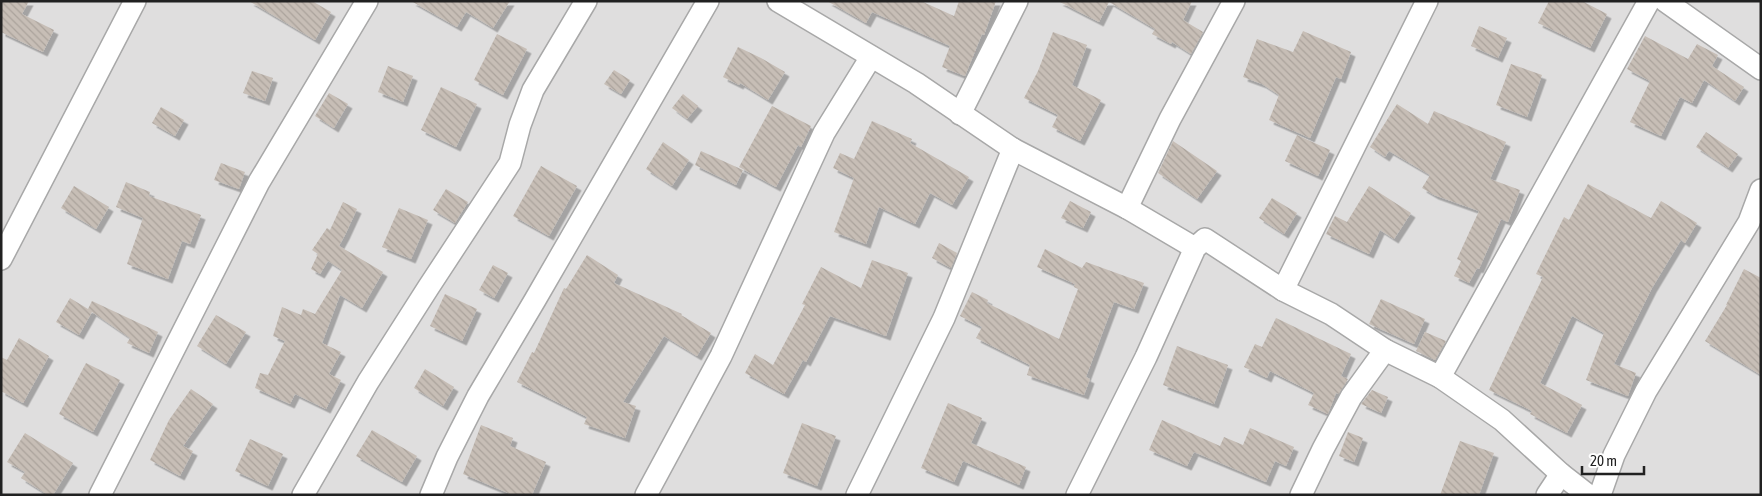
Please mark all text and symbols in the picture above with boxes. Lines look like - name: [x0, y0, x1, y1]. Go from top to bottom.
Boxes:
- scale bar: [1582, 444, 1644, 476]
- text: 20 m: [1590, 452, 1617, 469]

